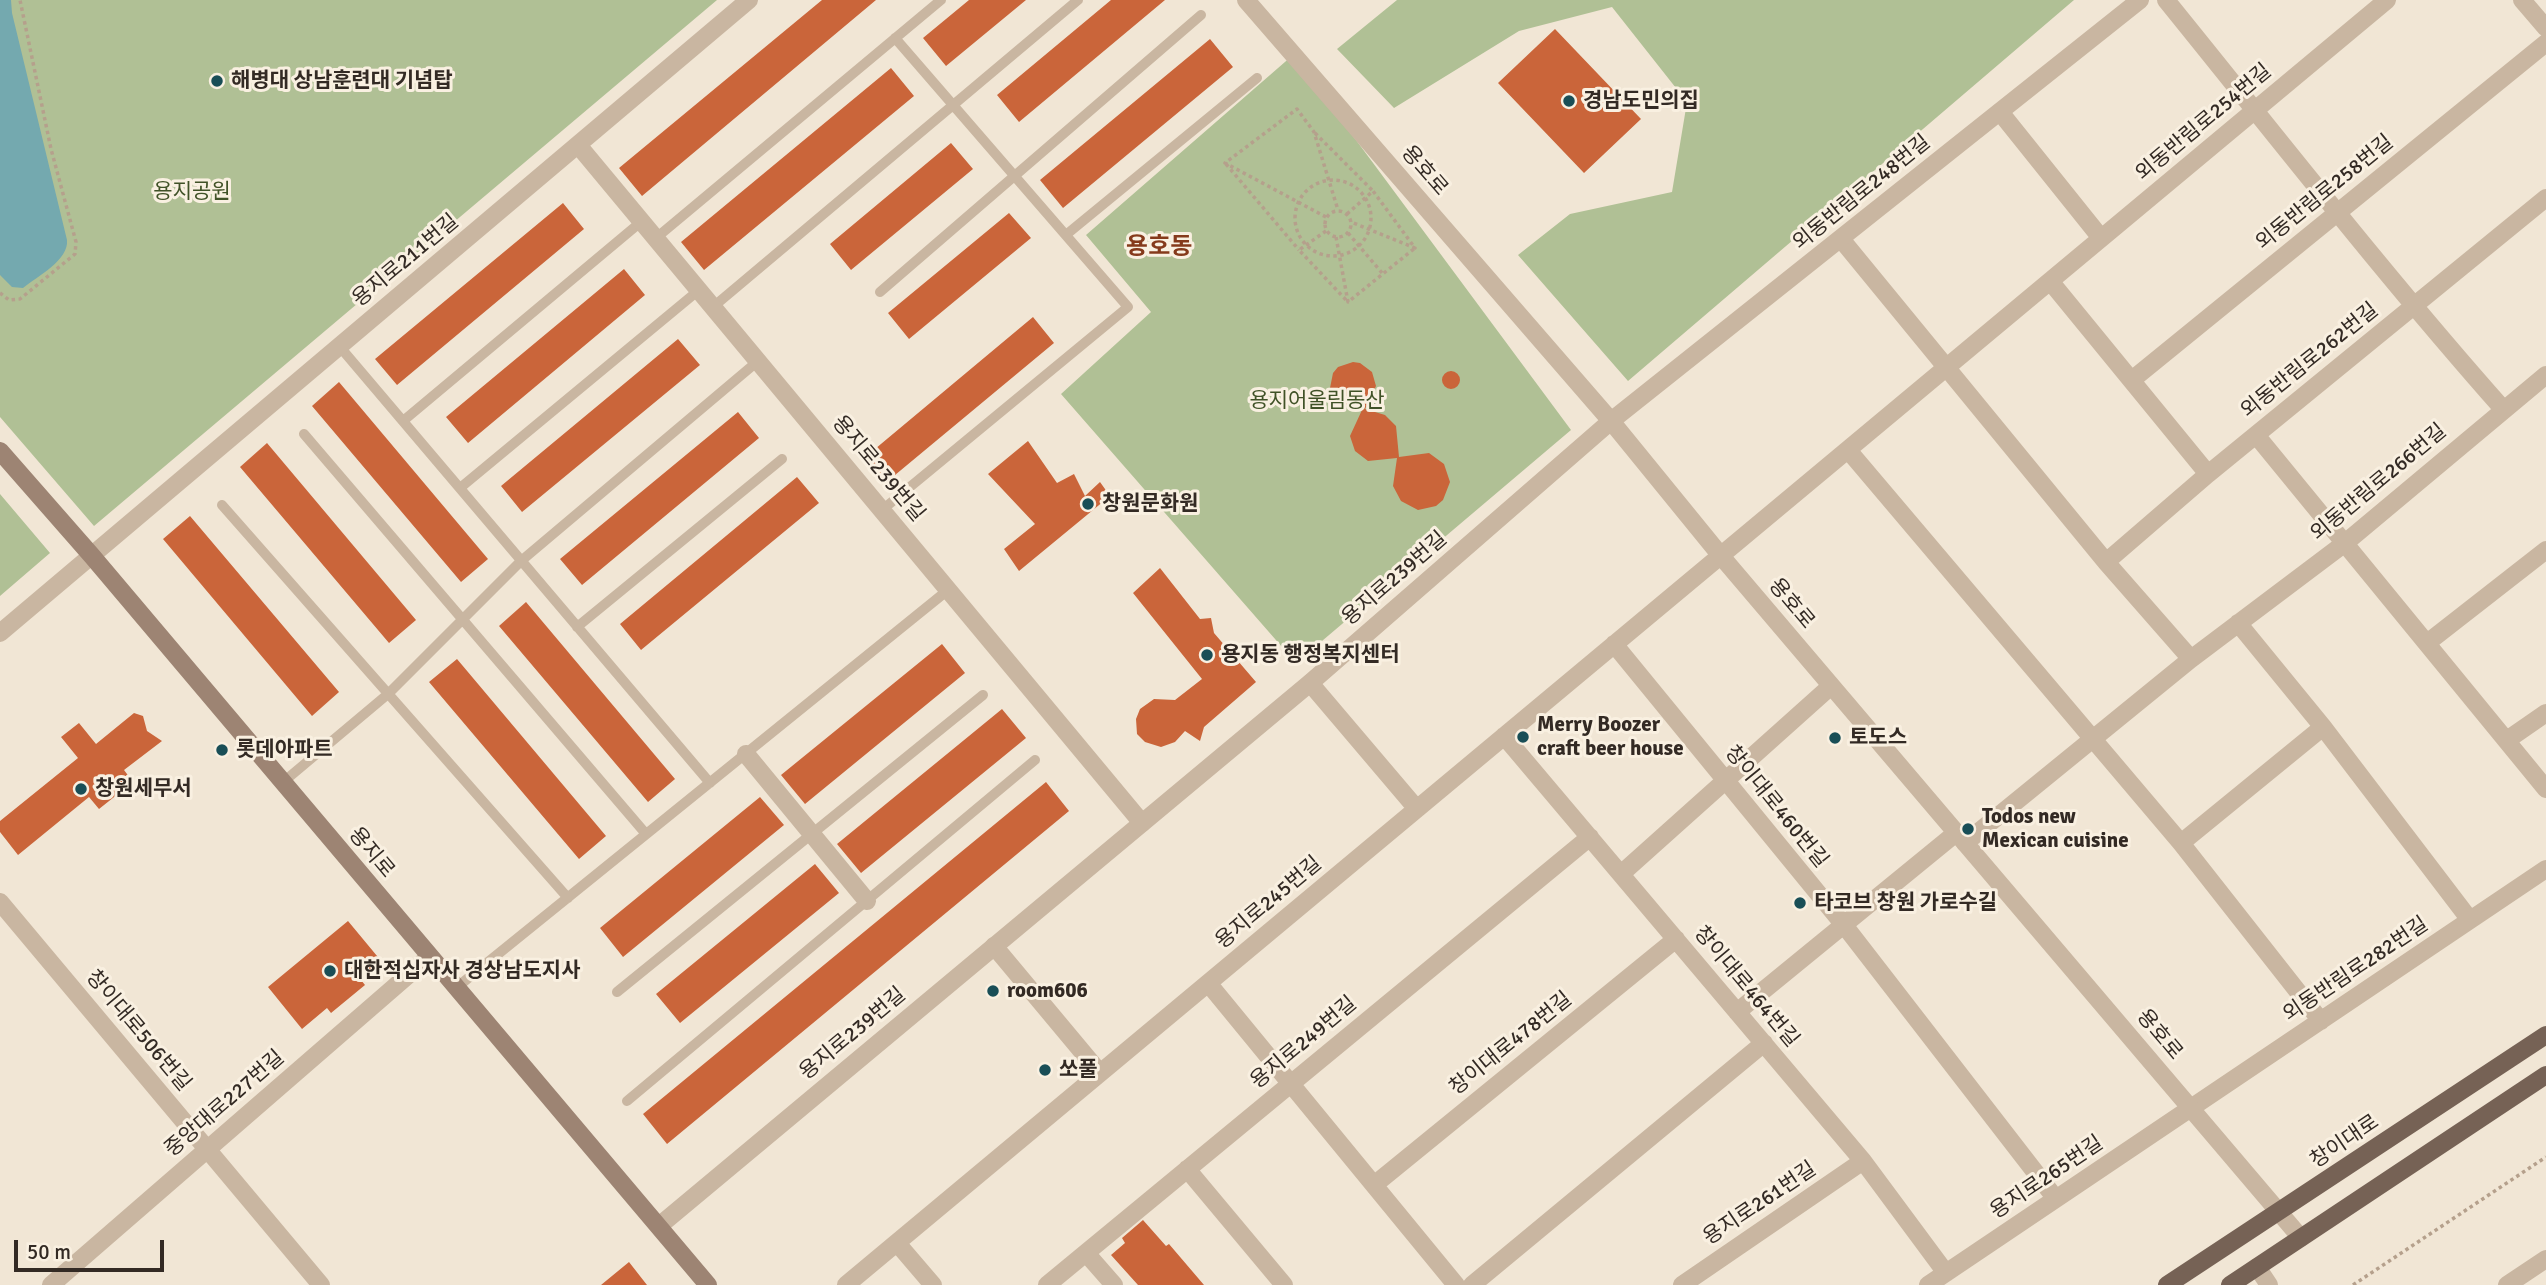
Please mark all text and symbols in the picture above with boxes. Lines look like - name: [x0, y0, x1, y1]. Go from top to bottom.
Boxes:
- street label: 외동반림로254번길: [2131, 59, 2277, 187]
- place label: 해병대 상남훈련대 기념탑: [231, 68, 453, 94]
- marker: 해병대 상남훈련대 기념탑: [209, 73, 225, 89]
- place label: 경남도민의집: [1583, 88, 1699, 114]
- marker: 경남도민의집: [1561, 93, 1577, 109]
- street label: 외동반림로248번길: [1788, 130, 1936, 256]
- street label: 외동반림로258번길: [2251, 130, 2399, 256]
- street label: 용호로: [1395, 141, 1453, 201]
- park label: 용지공원: [153, 179, 231, 205]
- street label: 용지로211번길: [348, 209, 464, 313]
- district label: 용호동: [1126, 234, 1192, 262]
- street label: 외동반림로262번길: [2236, 298, 2384, 424]
- park label: 용지어울림동산: [1249, 388, 1385, 414]
- street label: 용지로239번길: [826, 411, 930, 527]
- street label: 외동반림로266번길: [2306, 419, 2452, 547]
- place label: 창원문화원: [1102, 491, 1199, 517]
- marker: 창원문화원: [1080, 496, 1096, 512]
- street label: 용지로239번길: [1337, 527, 1453, 631]
- street label: 용호로: [1763, 574, 1819, 634]
- place label: 용지동 행정복지센터: [1221, 642, 1399, 668]
- marker: 용지동 행정복지센터: [1199, 647, 1215, 663]
- place label: Merry Boozer craft beer house: [1537, 712, 1684, 762]
- place label: 토도스: [1849, 725, 1907, 751]
- marker: Merry Boozer craft beer house: [1515, 729, 1531, 745]
- marker: 토도스: [1827, 730, 1843, 746]
- place label: 롯데아파트: [236, 737, 333, 763]
- street label: 창이대로460번길: [1719, 741, 1833, 873]
- marker: 롯데아파트: [214, 742, 230, 758]
- place label: 창원세무서: [95, 776, 192, 802]
- marker: 창원세무서: [73, 781, 89, 797]
- place label: Todos new Mexican cuisine: [1982, 804, 2129, 854]
- marker: Todos new Mexican cuisine: [1960, 821, 1976, 837]
- street label: 용지로: [343, 823, 399, 883]
- street label: 용지로245번길: [1211, 851, 1327, 955]
- place label: 타코브 창원 가로수길: [1814, 890, 1997, 916]
- marker: 타코브 창원 가로수길: [1792, 895, 1808, 911]
- street label: 외동반림로282번길: [2279, 912, 2433, 1028]
- street label: 창이대로464번길: [1688, 921, 1804, 1053]
- place label: 대한적십자사 경상남도지사: [344, 958, 580, 984]
- marker: 대한적십자사 경상남도지사: [322, 963, 338, 979]
- street label: 창이대로506번길: [80, 965, 196, 1097]
- place label: room606: [1007, 978, 1088, 1004]
- street label: 용지로239번길: [795, 982, 911, 1086]
- marker: room606: [985, 983, 1001, 999]
- street label: 창이대로478번길: [1445, 987, 1577, 1101]
- street label: 용지로249번길: [1246, 991, 1362, 1095]
- street label: 용호로: [2131, 1005, 2187, 1065]
- street label: 중앙대로227번길: [160, 1045, 290, 1163]
- place label: 쏘풀: [1059, 1057, 1098, 1083]
- marker: 쏘풀: [1037, 1062, 1053, 1078]
- street label: 창이대로: [2306, 1110, 2384, 1174]
- street label: 용지로265번길: [1986, 1131, 2108, 1225]
- street label: 용지로261번길: [1699, 1157, 1821, 1251]
- scale bar: [18, 1226, 168, 1270]
- text: 50 m: [27, 1239, 71, 1265]

